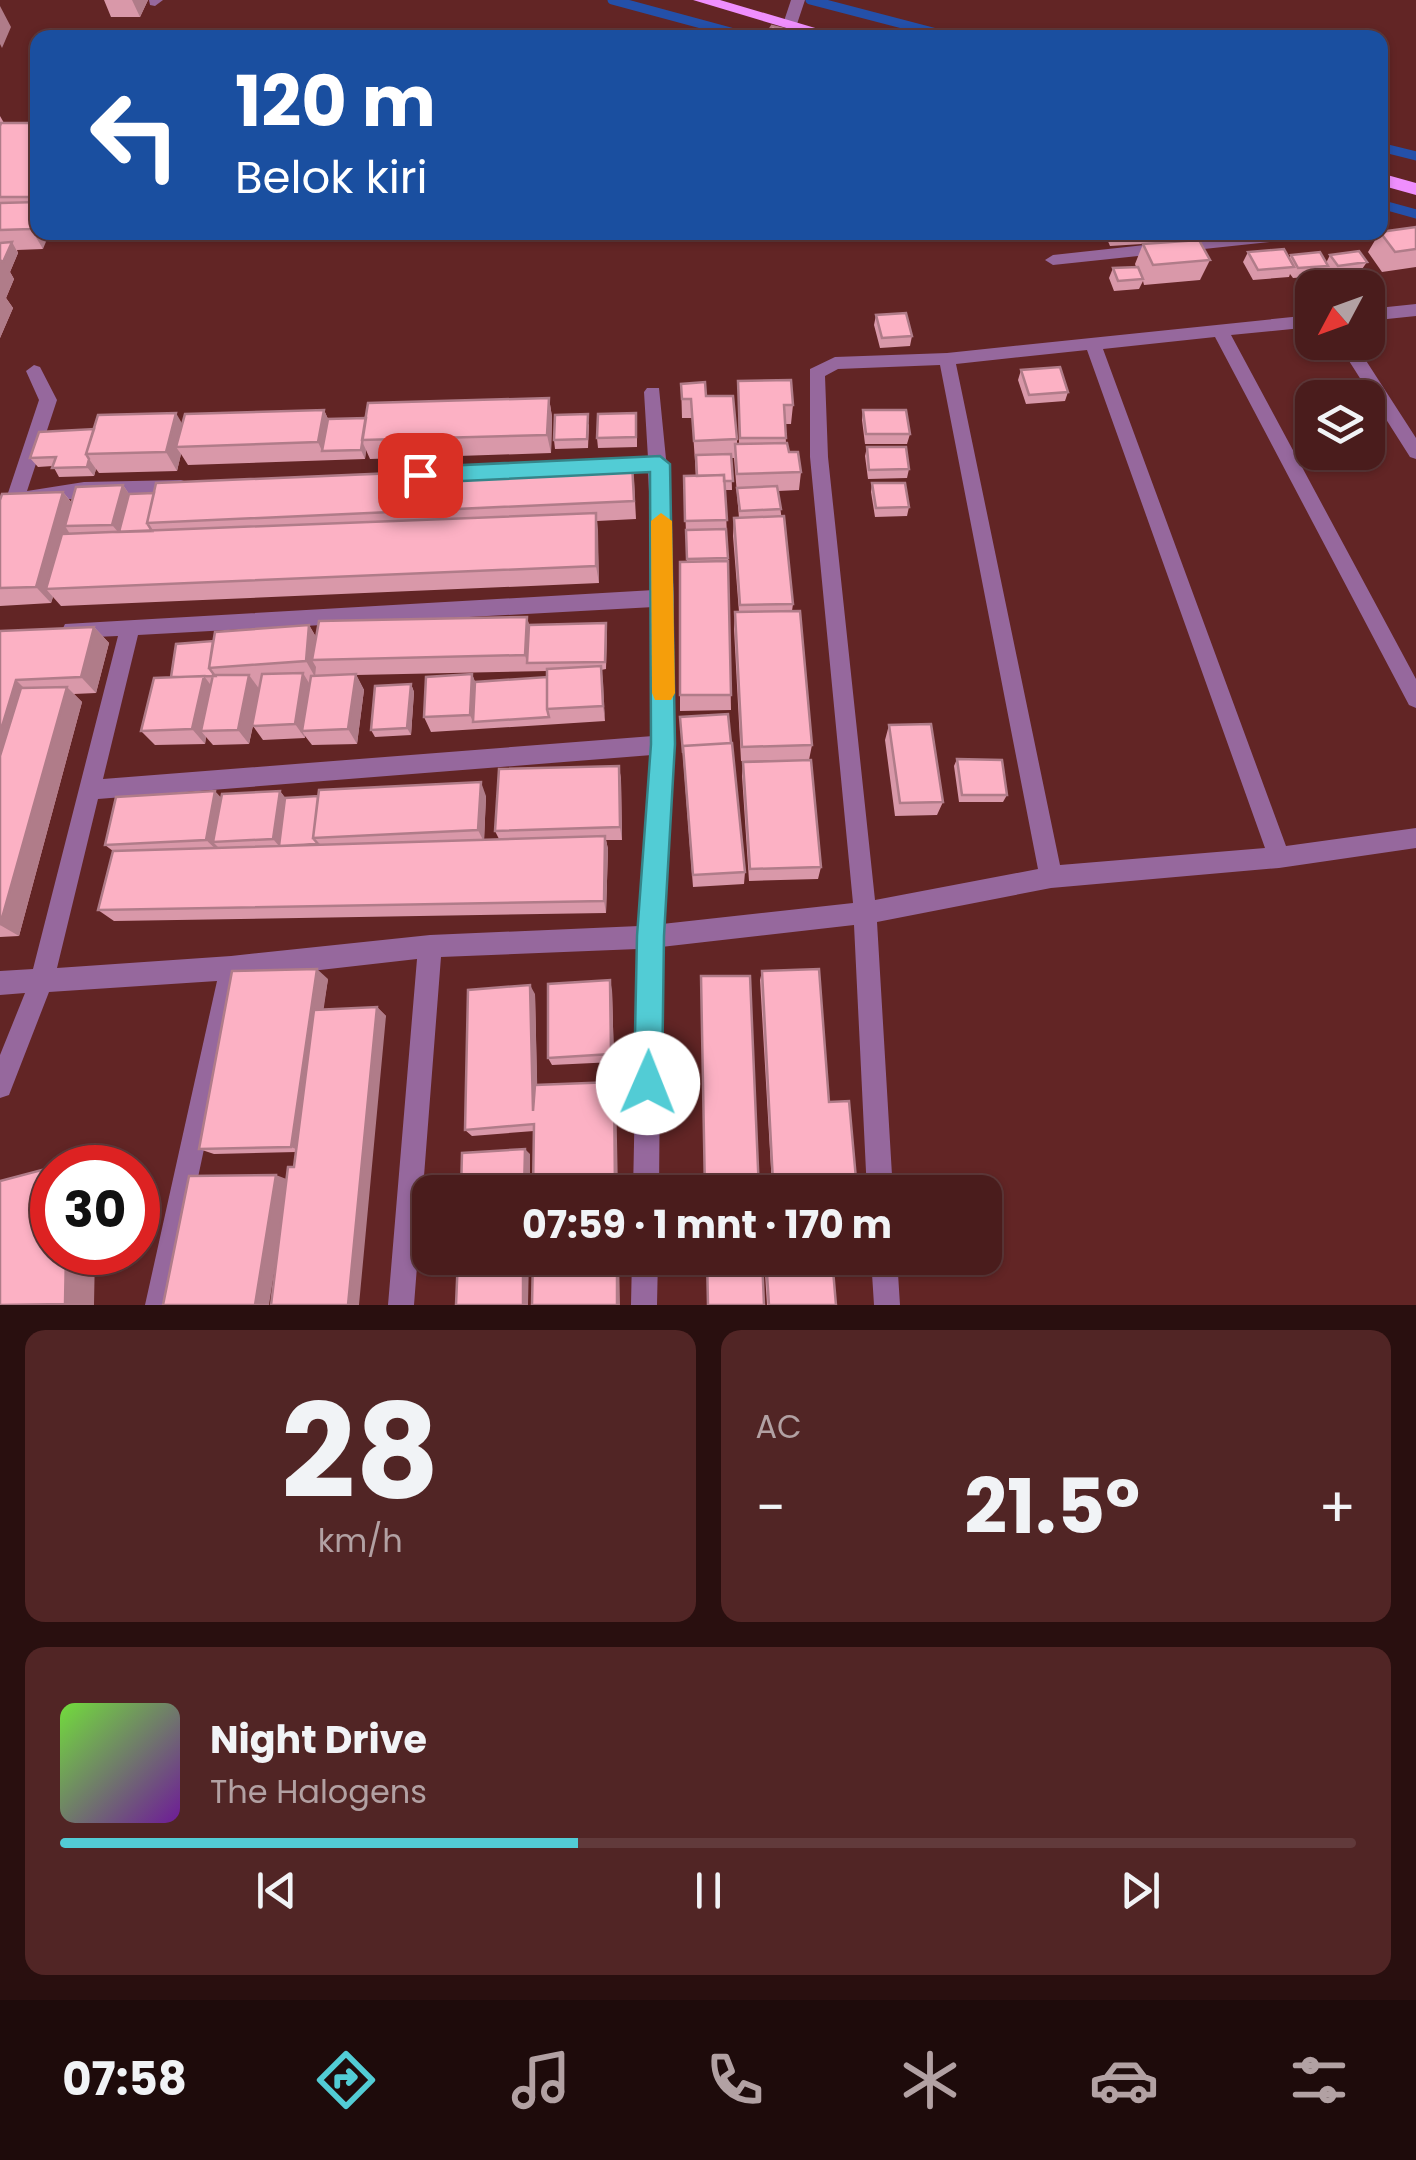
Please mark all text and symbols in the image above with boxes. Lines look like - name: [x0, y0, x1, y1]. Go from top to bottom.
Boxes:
- text: 120 m: [235, 52, 436, 151]
- icon: left: [70, 70, 200, 200]
- text: Belok kiri: [235, 146, 428, 209]
- north arrow: [1295, 270, 1385, 360]
- map controls: [1295, 270, 1385, 470]
- button: layers: [1295, 380, 1385, 470]
- pin: [378, 433, 463, 518]
- icon: arrive: [393, 448, 448, 503]
- position arrow: [596, 1031, 700, 1135]
- speed limit sign: 30: [30, 1145, 160, 1275]
- text: 07:59 · 1 mnt · 170 m: [522, 1198, 892, 1251]
- text: 28: [281, 1360, 439, 1543]
- text: AC: [756, 1404, 802, 1449]
- text: 21.5°: [964, 1454, 1140, 1559]
- text: −: [756, 1469, 786, 1546]
- text: +: [1318, 1469, 1356, 1546]
- text: km/h: [318, 1518, 403, 1563]
- text: Night Drive: [210, 1713, 427, 1766]
- text: The Halogens: [210, 1769, 427, 1814]
- icon: previous: [249, 1863, 304, 1918]
- icon: pause: [681, 1863, 736, 1918]
- icon: next: [1113, 1863, 1168, 1918]
- icon: directions: [311, 2045, 381, 2115]
- icon: music: [506, 2045, 576, 2115]
- icon: phone: [700, 2045, 770, 2115]
- icon: climate: [895, 2045, 965, 2115]
- icon: car: [1089, 2045, 1159, 2115]
- icon: filters: [1284, 2045, 1354, 2115]
- text: 07:58: [62, 2048, 187, 2111]

